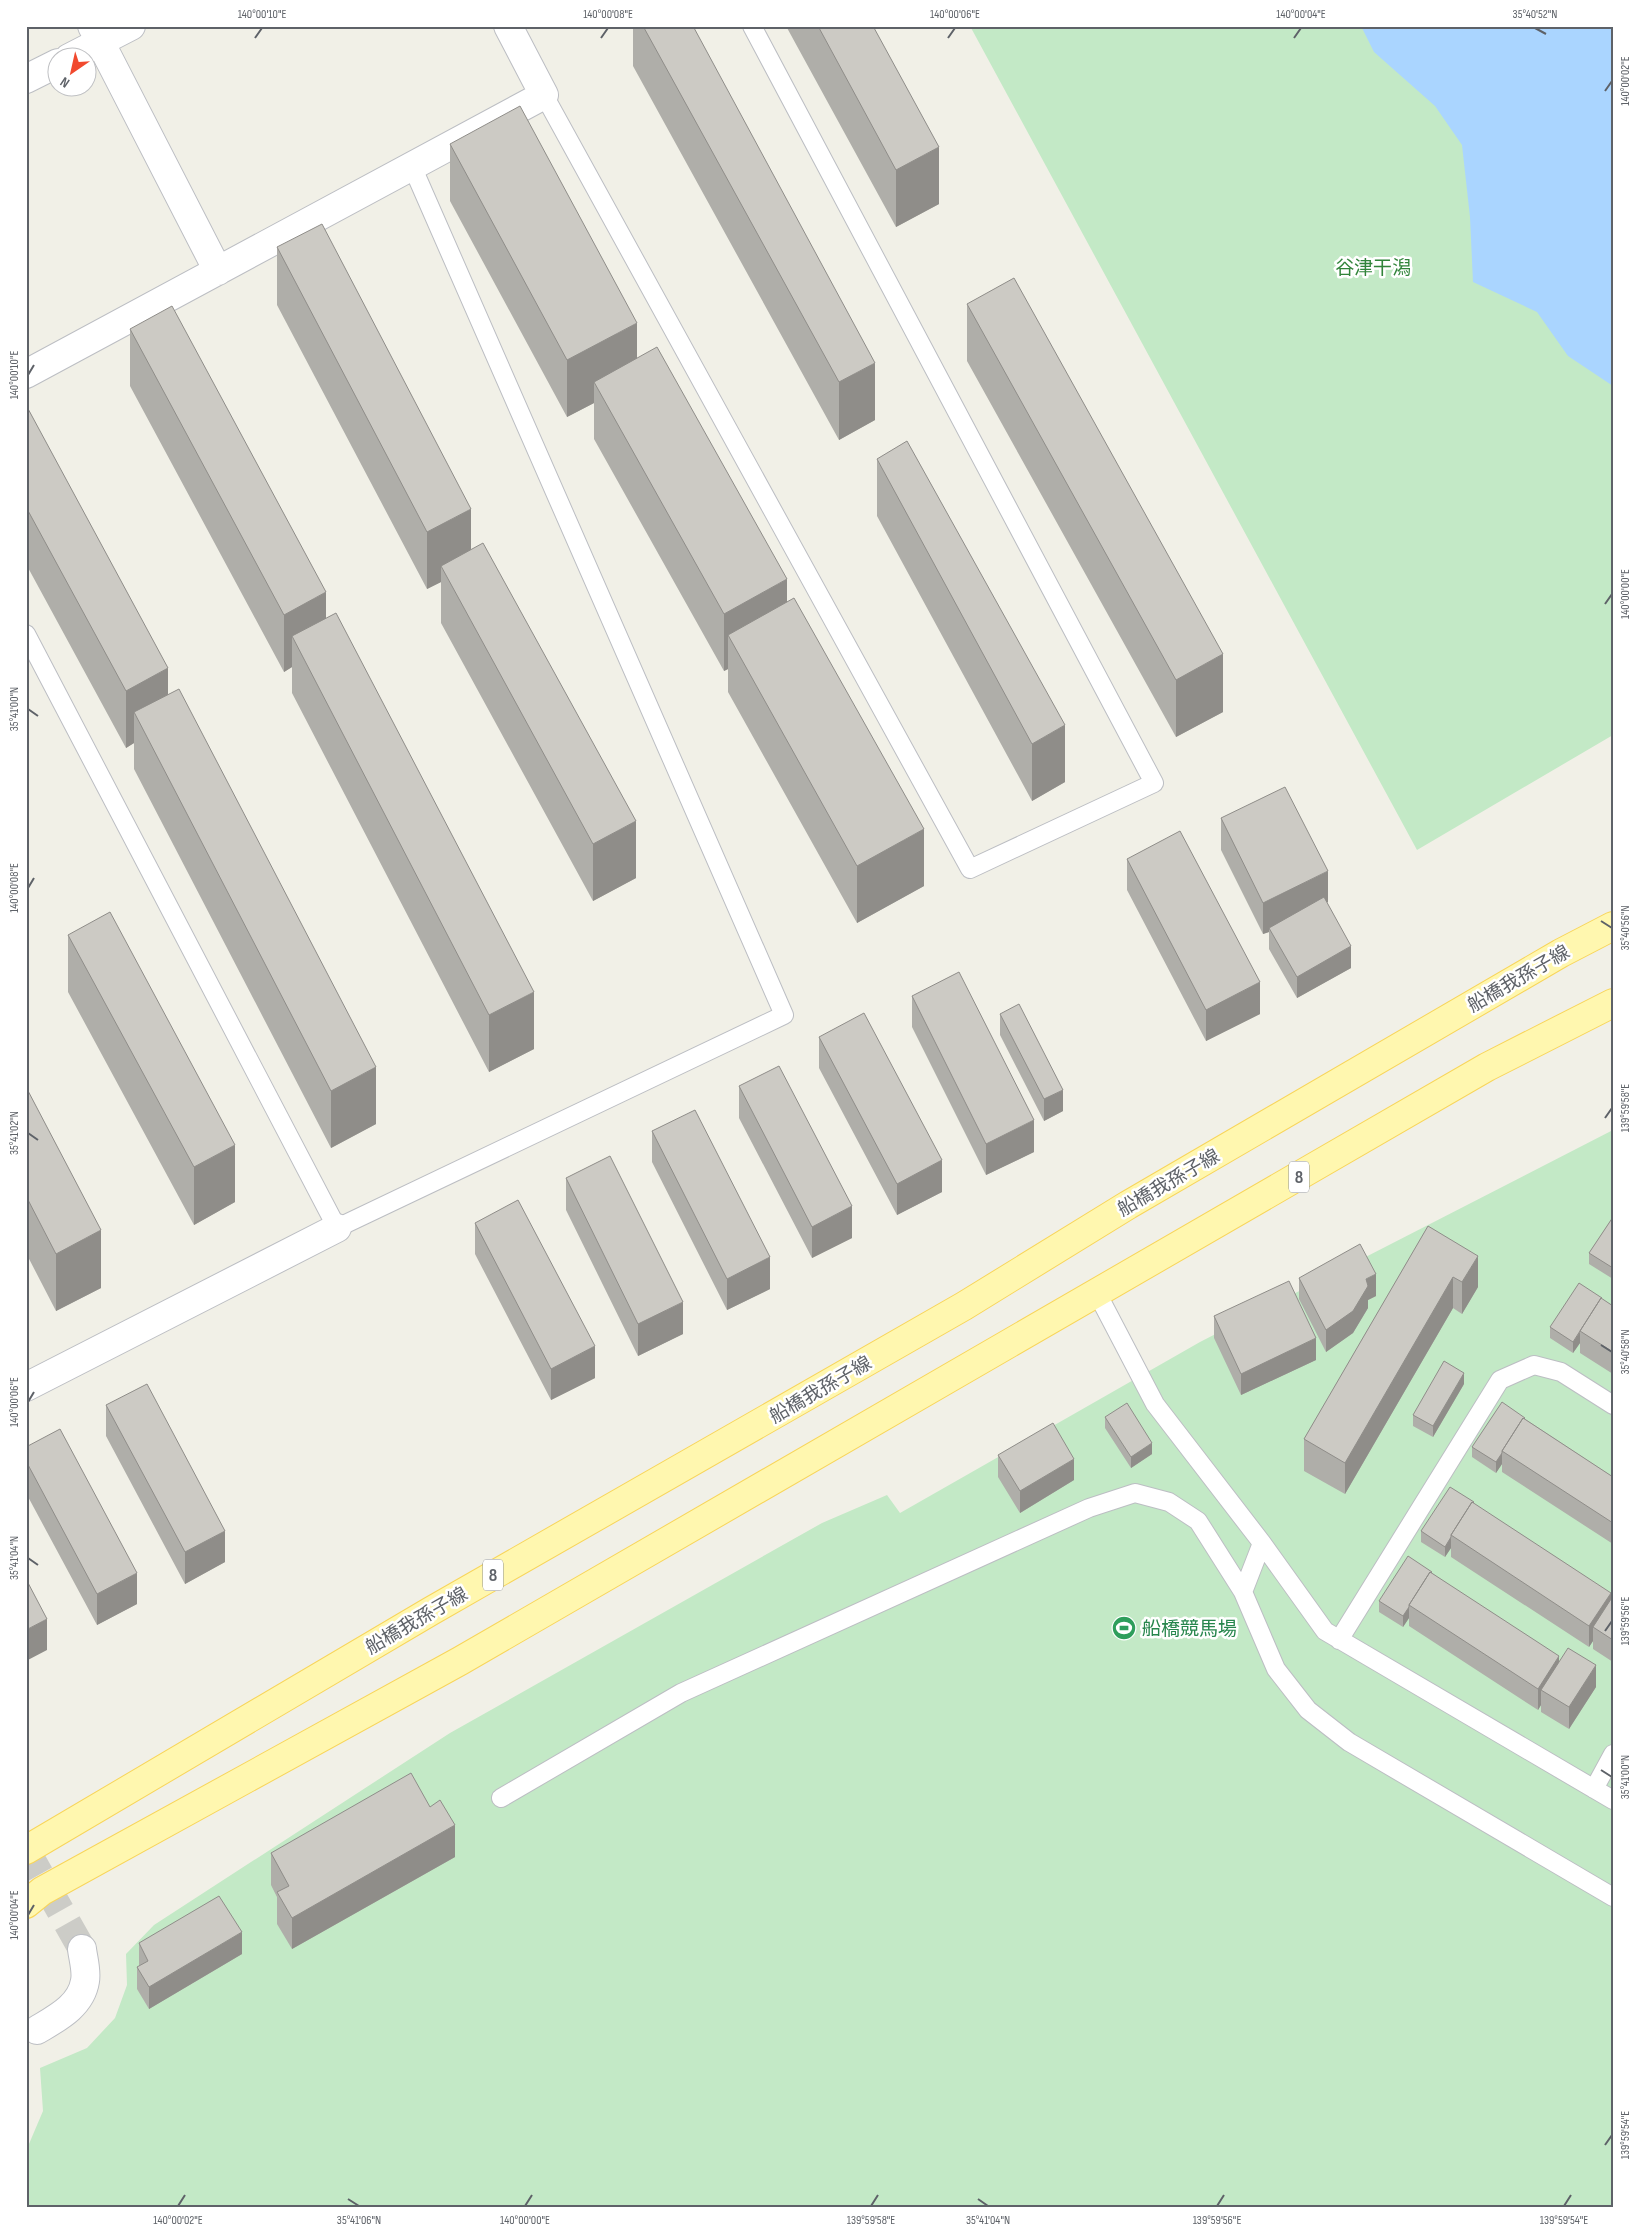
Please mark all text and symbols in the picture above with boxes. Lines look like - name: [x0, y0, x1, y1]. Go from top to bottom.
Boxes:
- text: 140°00'10"E: [238, 7, 286, 22]
- text: 140°00'08"E: [583, 7, 633, 22]
- text: 140°00'06"E: [930, 7, 980, 22]
- text: 140°00'04"E: [1276, 7, 1326, 22]
- text: 35°40'52"N: [1513, 7, 1557, 22]
- north arrow: [48, 48, 98, 98]
- text: 140°00'02"E: [1618, 56, 1633, 106]
- text: N: [57, 73, 73, 92]
- park label: 谷津干潟: [1335, 257, 1411, 280]
- text: 140°00'10"E: [7, 351, 22, 399]
- text: 140°00'00"E: [1618, 569, 1633, 619]
- text: 35°41'00"N: [7, 687, 22, 731]
- text: 140°00'08"E: [7, 863, 22, 913]
- text: 35°40'56"N: [1618, 905, 1633, 951]
- street label: 船橋我孫子線: [1464, 941, 1574, 1018]
- text: 139°59'58"E: [1618, 1084, 1633, 1132]
- text: 35°41'02"N: [7, 1111, 22, 1155]
- street label: 船橋我孫子線: [1114, 1145, 1224, 1222]
- road number: 8: [1289, 1162, 1309, 1192]
- text: 35°40'58"N: [1618, 1329, 1633, 1375]
- street label: 船橋我孫子線: [766, 1352, 876, 1429]
- text: 140°00'06"E: [7, 1377, 22, 1427]
- text: 35°41'04"N: [7, 1536, 22, 1580]
- road number: 8: [483, 1560, 503, 1590]
- street label: 船橋我孫子線: [362, 1583, 472, 1660]
- text: 139°59'56"E: [1618, 1597, 1633, 1645]
- sports icon: 船橋競馬場: [1111, 1615, 1137, 1641]
- place label: 船橋競馬場: [1142, 1618, 1237, 1641]
- text: 35°41'00"N: [1618, 1755, 1633, 1799]
- text: 140°00'04"E: [7, 1890, 22, 1940]
- text: 139°59'54"E: [1618, 2111, 1633, 2159]
- text: 140°00'02"E: [153, 2213, 203, 2228]
- text: 35°41'06"N: [337, 2213, 381, 2228]
- text: 140°00'00"E: [500, 2213, 550, 2228]
- text: 139°59'58"E: [847, 2213, 895, 2228]
- text: 35°41'04"N: [966, 2213, 1010, 2228]
- text: 139°59'56"E: [1193, 2213, 1241, 2228]
- text: 139°59'54"E: [1540, 2213, 1588, 2228]

